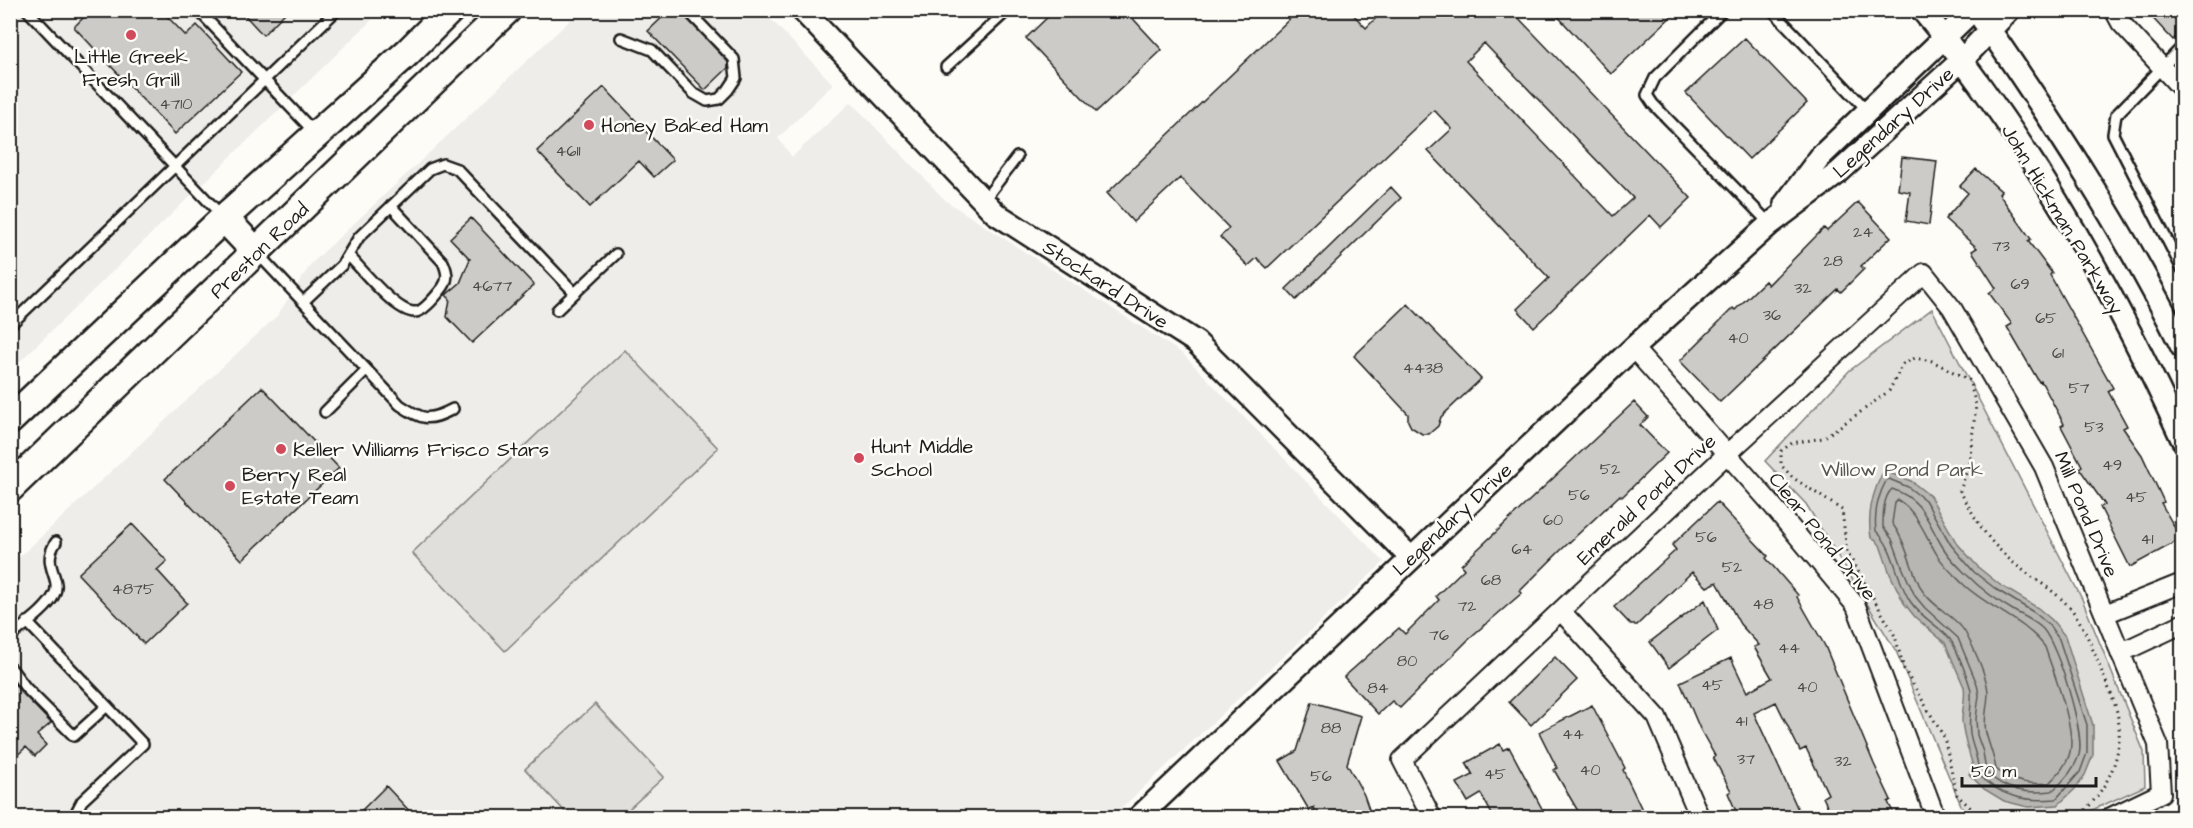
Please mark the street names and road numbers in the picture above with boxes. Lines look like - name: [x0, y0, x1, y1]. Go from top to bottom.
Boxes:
- street label: Legendary Drive: [1827, 61, 1961, 186]
- street label: John Hickman Parkway: [1993, 119, 2130, 320]
- street label: Preston Road: [204, 196, 315, 305]
- street label: Stockard Drive: [1037, 234, 1174, 336]
- street label: Emerald Pond Drive: [1571, 428, 1723, 572]
- street label: Mill Pond Drive: [2047, 447, 2125, 582]
- street label: Legendary Drive: [1387, 457, 1520, 583]
- street label: Clear Pond Drive: [1762, 466, 1883, 607]

